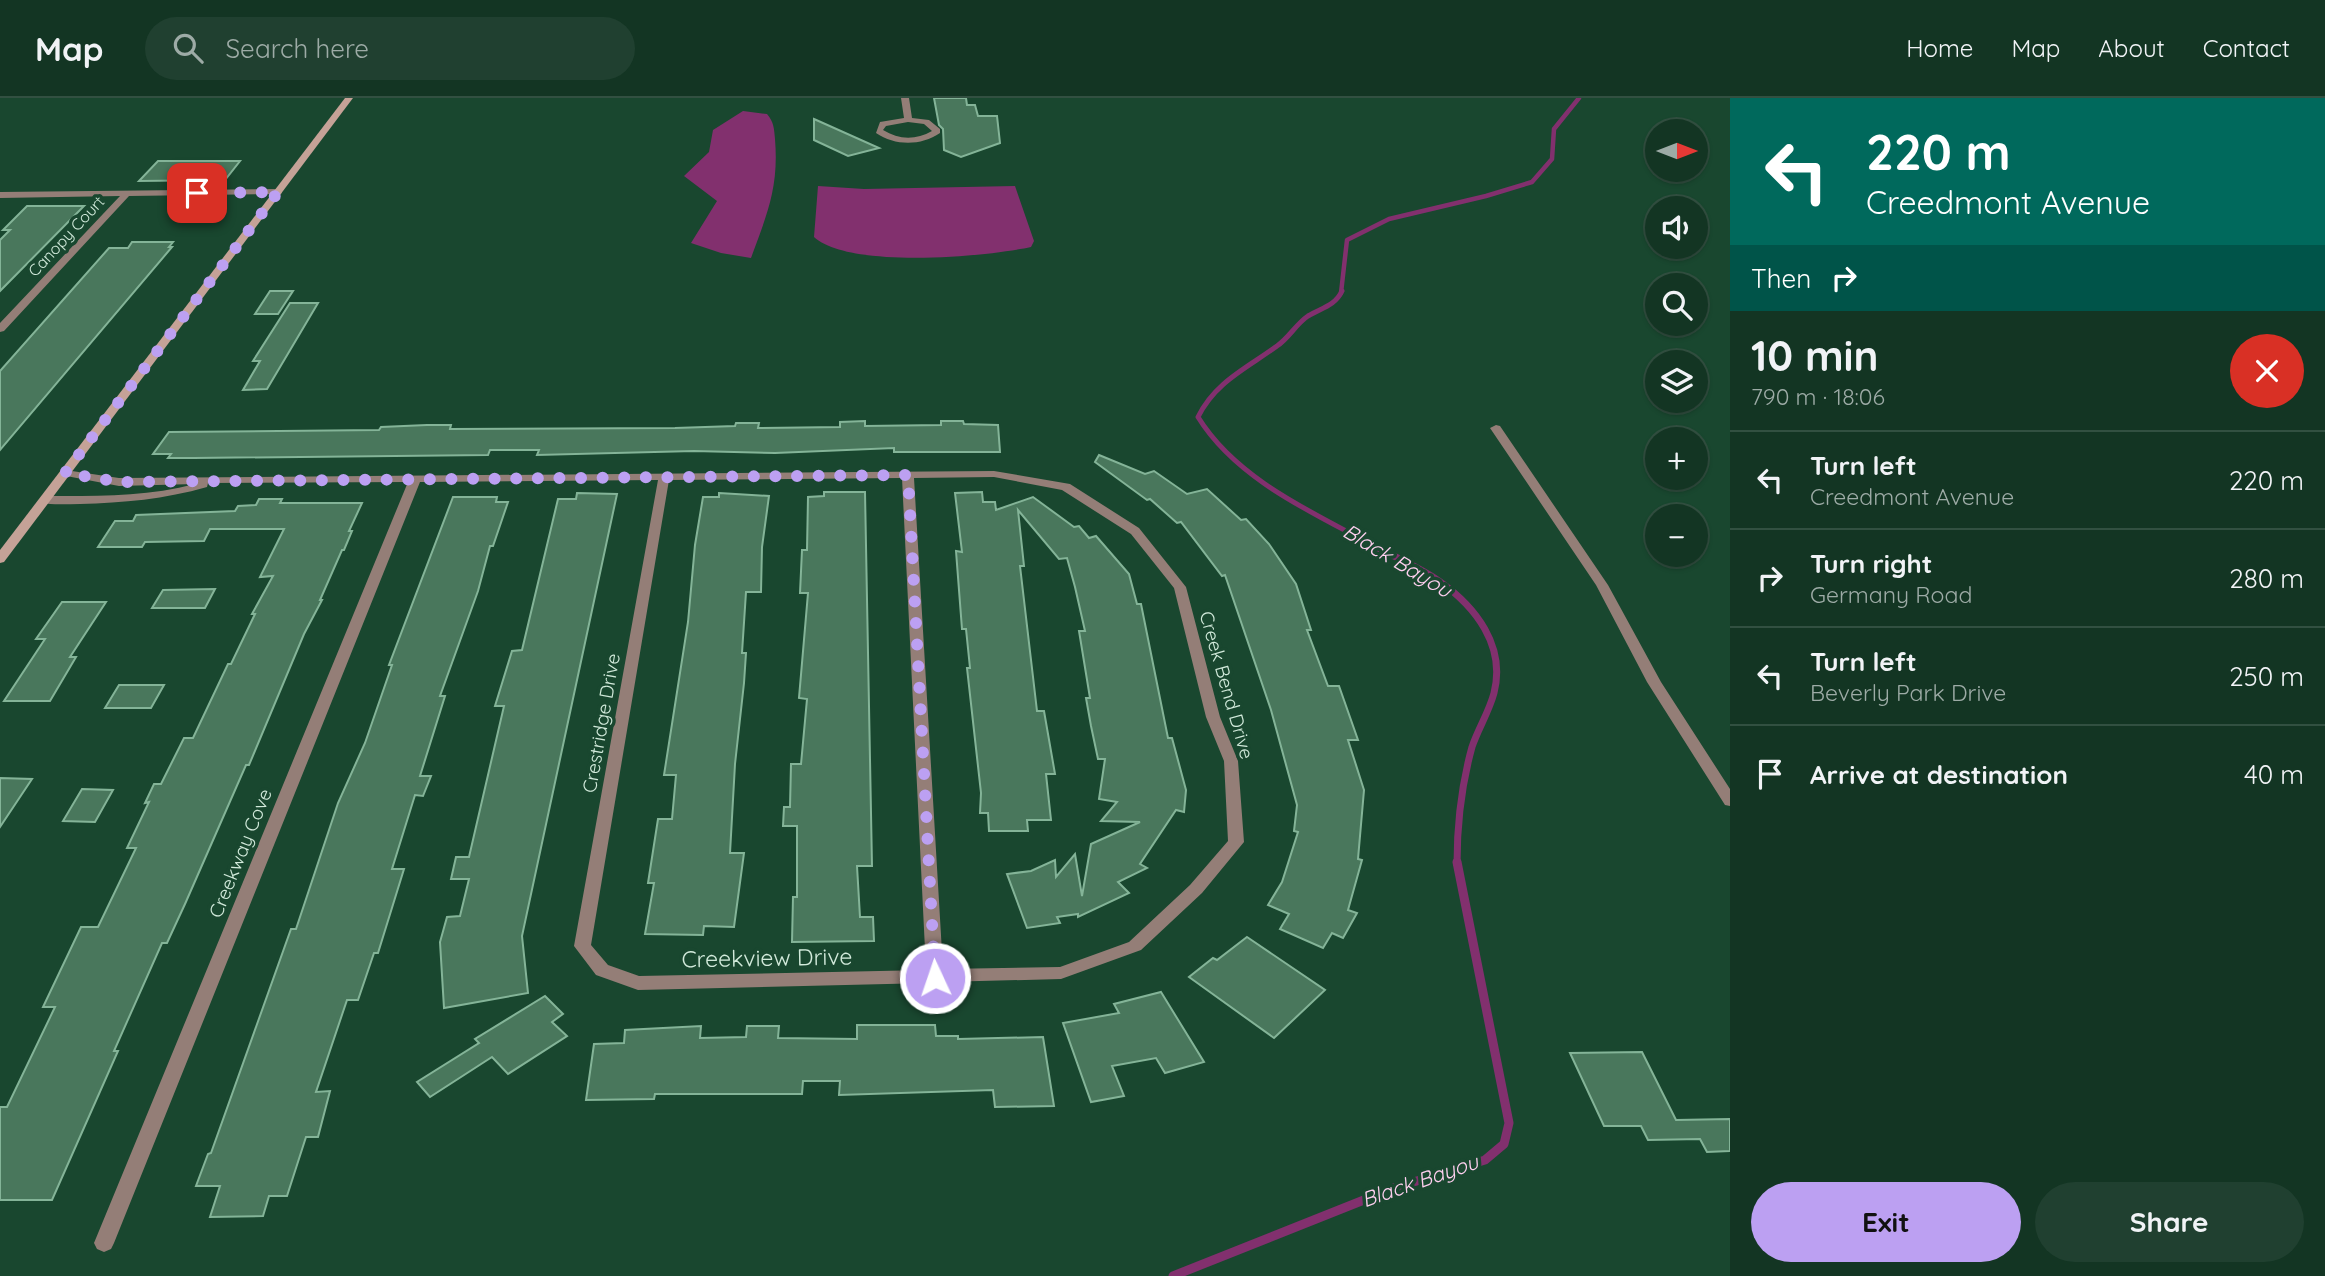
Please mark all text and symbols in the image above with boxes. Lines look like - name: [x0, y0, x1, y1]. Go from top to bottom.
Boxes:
- search box: [145, 17, 635, 80]
- text: Map: [35, 28, 103, 69]
- icon: search: [169, 29, 207, 67]
- text: Search here: [225, 32, 369, 65]
- text: Home: [1906, 33, 1973, 63]
- text: Map: [2011, 33, 2060, 63]
- text: About: [2098, 33, 2165, 63]
- text: Contact: [2203, 33, 2290, 63]
- north arrow: [1645, 119, 1708, 182]
- map controls: [1645, 119, 1708, 567]
- text: 220 m: [1866, 121, 2011, 182]
- icon: left: [1751, 126, 1842, 217]
- pin: [167, 163, 227, 223]
- icon: arrive: [178, 174, 216, 212]
- text: Creedmont Avenue: [1866, 182, 2150, 222]
- street label: Canopy Court: [24, 192, 108, 280]
- button: sound: [1645, 196, 1708, 259]
- icon: right: [1825, 259, 1863, 297]
- text: Then: [1751, 262, 1811, 295]
- button: search: [1645, 273, 1708, 336]
- text: 10 min: [1751, 329, 1879, 382]
- button: close: [2230, 334, 2304, 408]
- button: layers: [1645, 350, 1708, 413]
- text: 790 m · 18:06: [1751, 382, 1885, 411]
- button: +: [1645, 427, 1708, 490]
- text: Turn left: [1810, 449, 1917, 482]
- icon: left: [1751, 461, 1789, 499]
- text: 220 m: [2229, 464, 2304, 497]
- text: Creedmont Avenue: [1810, 482, 2014, 511]
- button: −: [1645, 504, 1708, 567]
- water label: Black Bayou: [1339, 518, 1457, 603]
- text: Turn right: [1810, 547, 1932, 580]
- icon: right: [1751, 559, 1789, 597]
- text: 280 m: [2229, 562, 2304, 595]
- text: Germany Road: [1810, 580, 1972, 609]
- street label: Creek Bend Drive: [1194, 608, 1260, 762]
- text: Turn left: [1810, 645, 1917, 678]
- street label: Crestridge Drive: [577, 651, 625, 795]
- icon: left: [1751, 657, 1789, 695]
- text: 250 m: [2229, 660, 2304, 693]
- text: Beverly Park Drive: [1810, 678, 2006, 707]
- icon: arrive: [1751, 755, 1789, 793]
- text: Arrive at destination: [1810, 758, 2068, 791]
- text: 40 m: [2244, 758, 2304, 791]
- street label: Creekway Cove: [203, 785, 277, 921]
- position arrow: [898, 941, 972, 1015]
- street label: Creekview Drive: [681, 942, 853, 973]
- water label: Black Bayou: [1358, 1148, 1483, 1212]
- button: Exit: [1751, 1182, 2021, 1262]
- button: Share: [2035, 1182, 2304, 1262]

